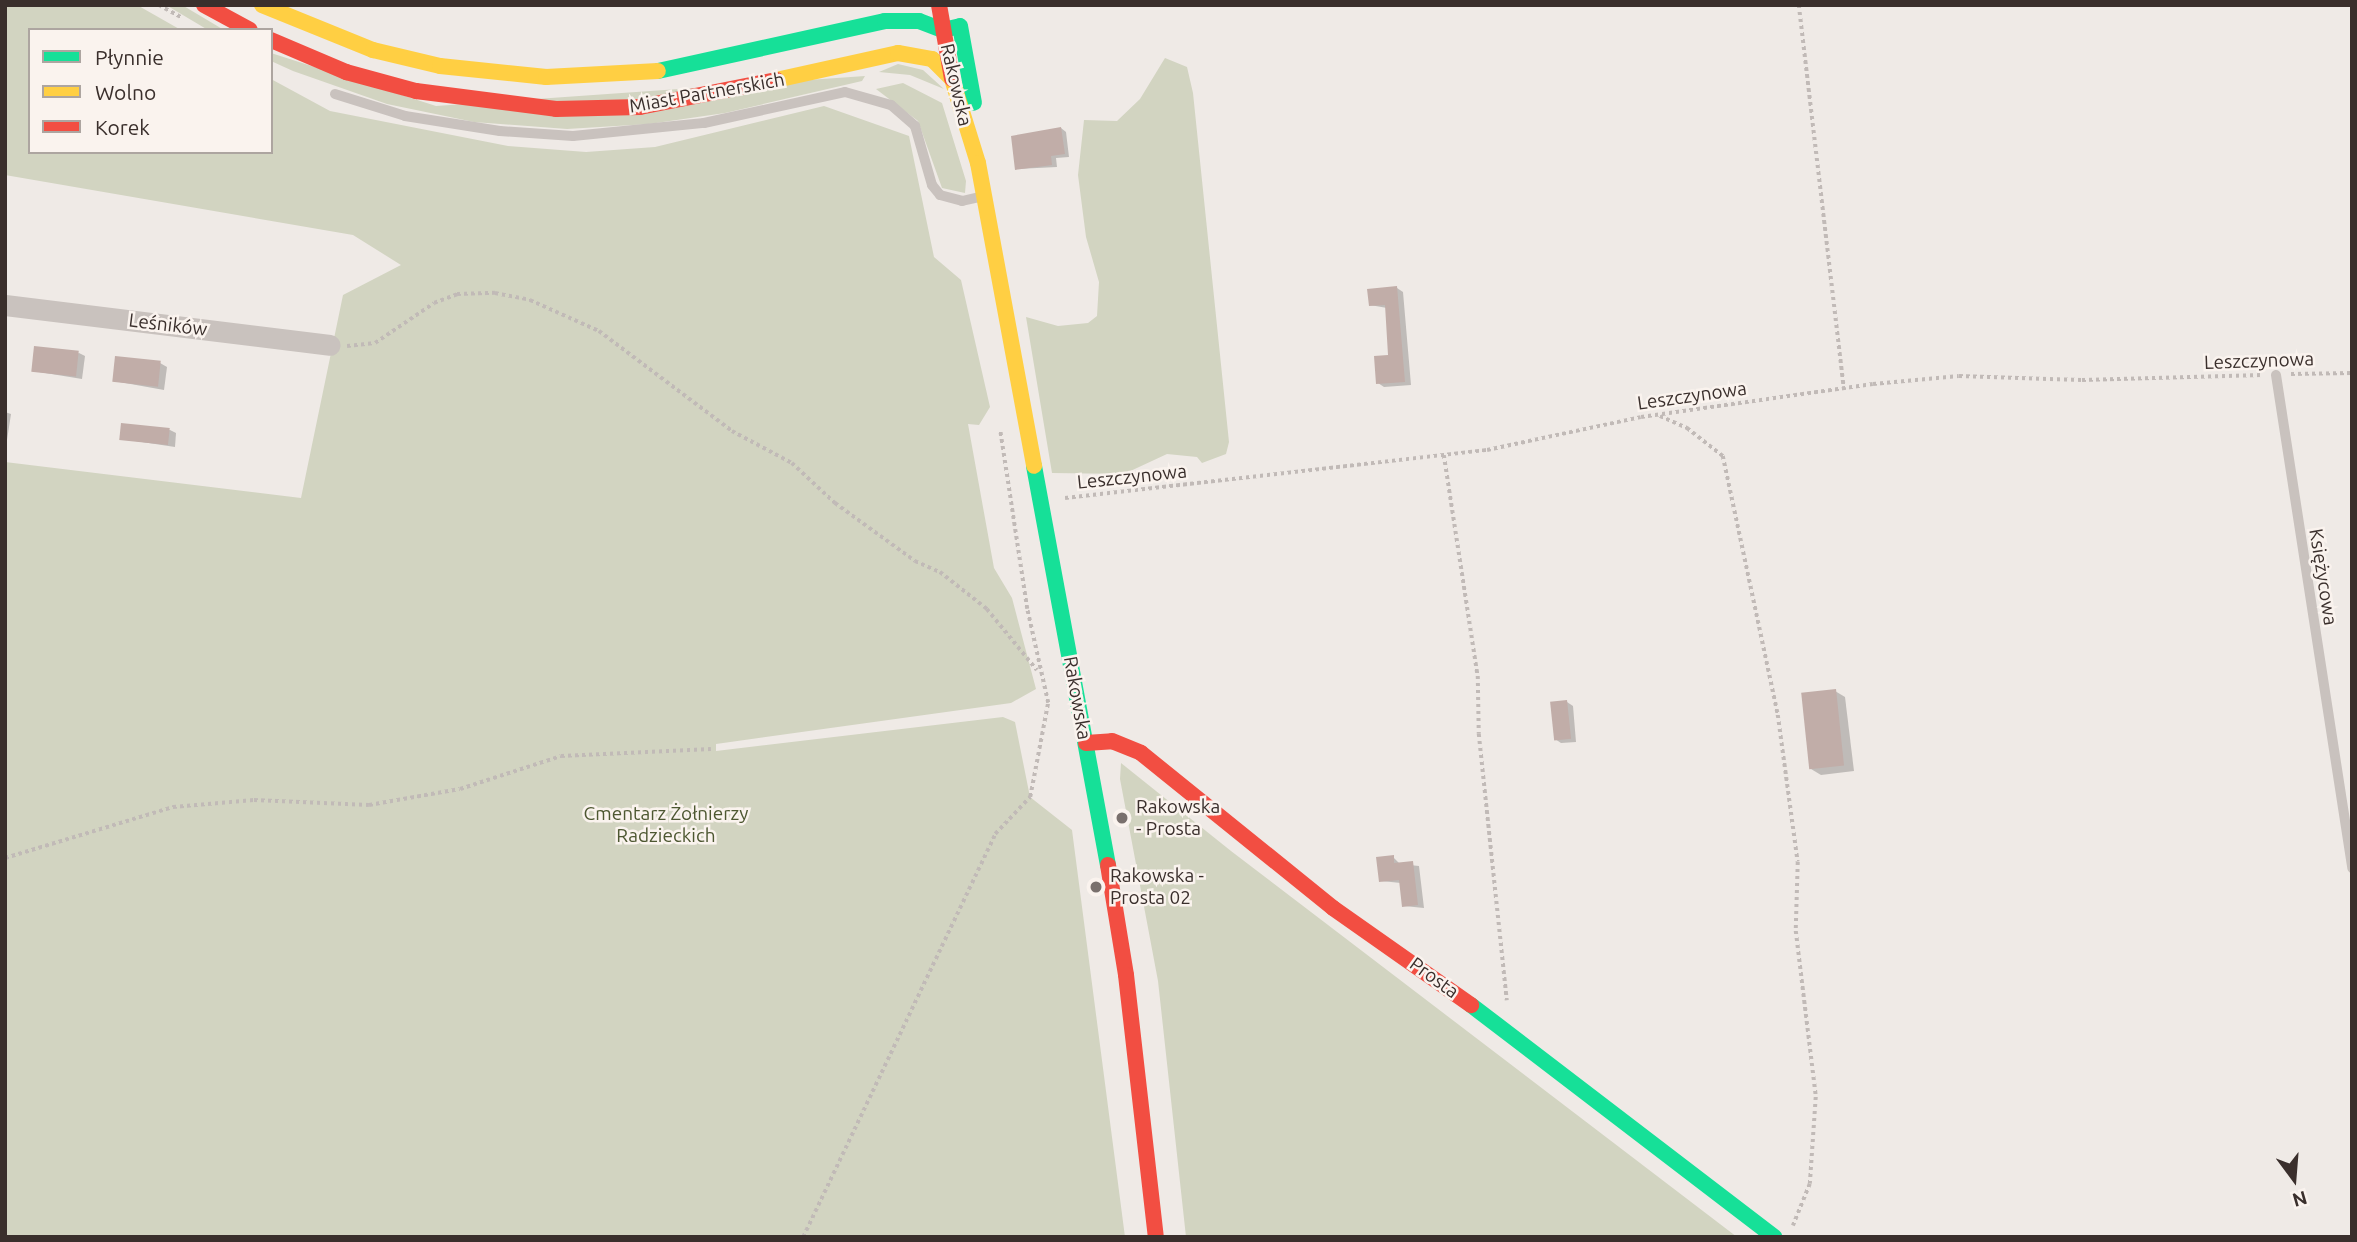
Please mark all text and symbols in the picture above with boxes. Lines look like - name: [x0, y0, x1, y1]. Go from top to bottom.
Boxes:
- legend: [28, 28, 273, 154]
- street label: Rakowska: [935, 41, 977, 129]
- text: Płynnie: [95, 45, 164, 69]
- street label: Miast Partnerskich: [628, 68, 786, 118]
- text: Wolno: [95, 80, 156, 104]
- text: Korek: [95, 115, 150, 139]
- street label: Leśników: [127, 309, 209, 341]
- street label: Leszczynowa: [2204, 348, 2314, 374]
- street label: Leszczynowa: [1636, 377, 1748, 415]
- street label: Leszczynowa: [1076, 460, 1188, 494]
- street label: Księżycowa: [2304, 527, 2342, 627]
- street label: Rakowska: [1058, 655, 1096, 741]
- place label: Rakowska - Prosta: [1136, 796, 1220, 840]
- park label: Cmentarz Żołnierzy Radzieckich: [584, 803, 748, 847]
- marker: Rakowska - Prosta: [1114, 810, 1130, 826]
- place label: Rakowska - Prosta 02: [1110, 865, 1204, 909]
- marker: Rakowska - Prosta 02: [1088, 879, 1104, 895]
- street label: Prosta: [1405, 953, 1463, 1003]
- north arrow: [2259, 1144, 2329, 1214]
- text: N: [2290, 1187, 2310, 1212]

